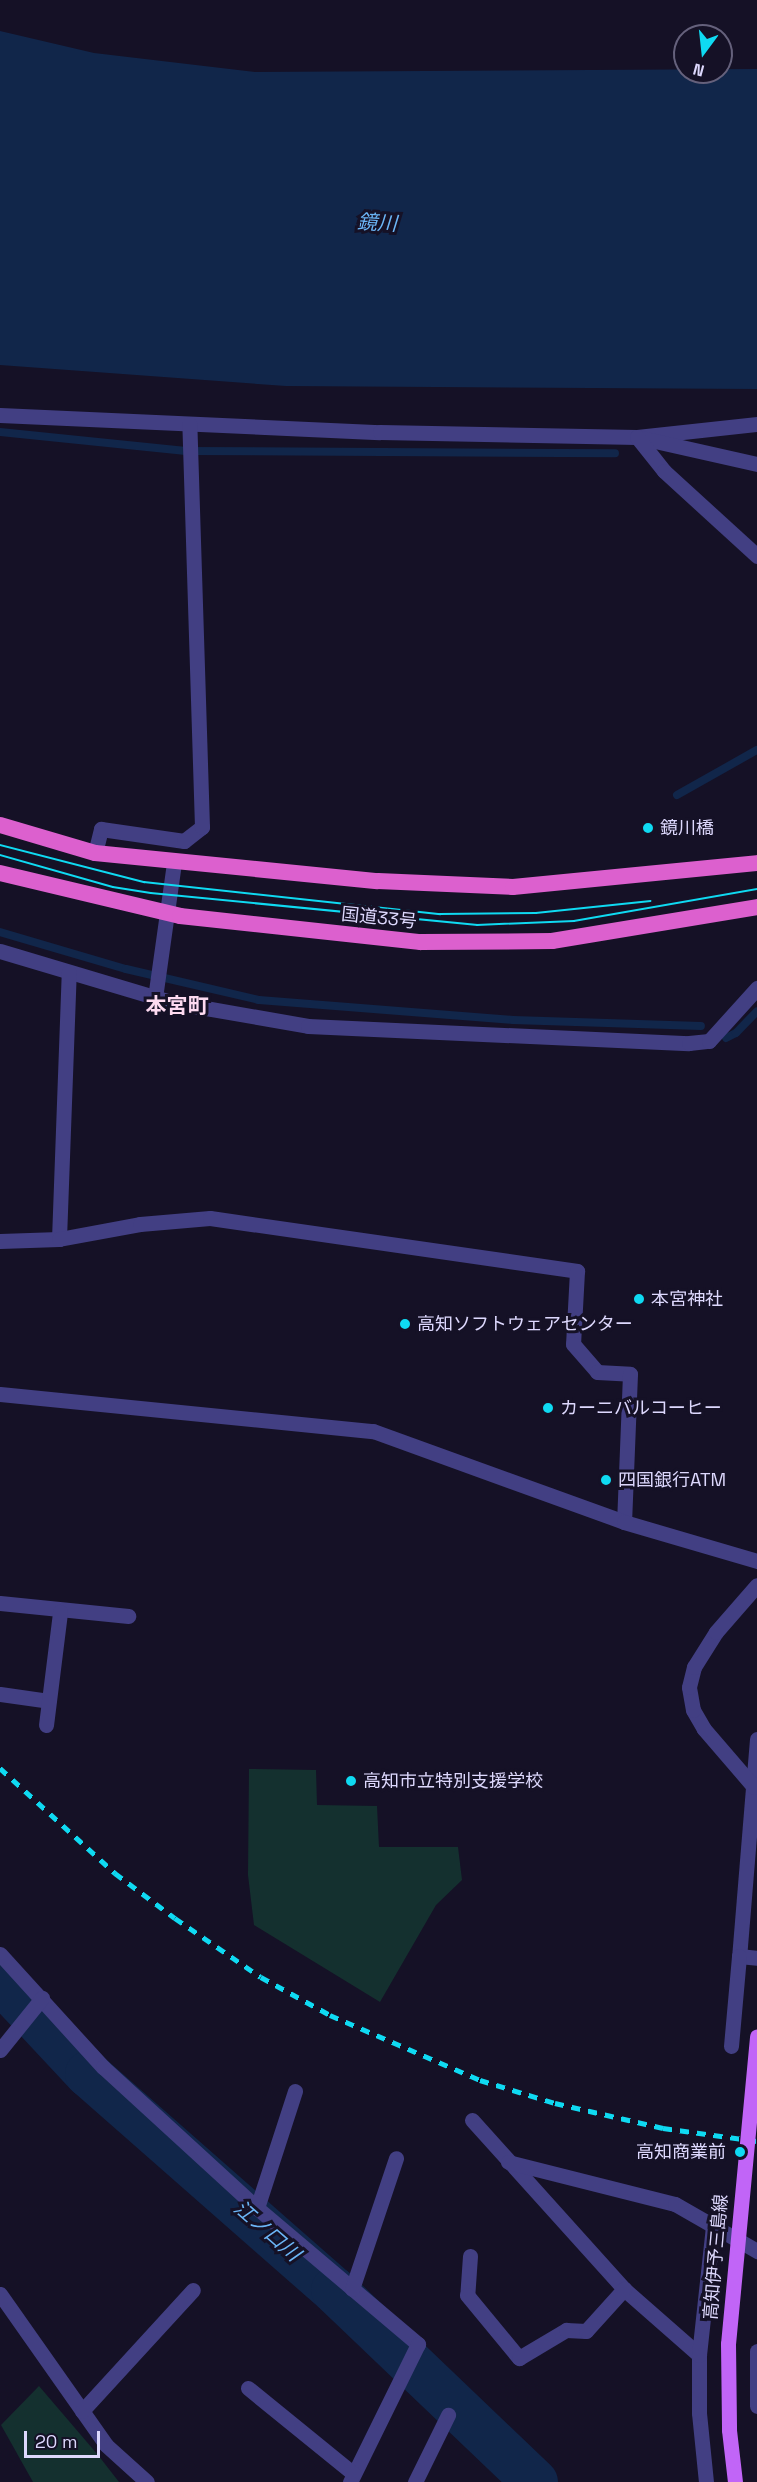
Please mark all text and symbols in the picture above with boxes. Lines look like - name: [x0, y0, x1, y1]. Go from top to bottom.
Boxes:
- north arrow: [673, 24, 733, 84]
- text: N: [691, 58, 707, 81]
- water label: 鏡川: [356, 210, 398, 236]
- place label: 鏡川橋: [660, 817, 714, 839]
- marker: 鏡川橋: [641, 821, 655, 835]
- street label: 国道33号: [340, 903, 418, 933]
- district label: 本宮町: [146, 993, 208, 1019]
- place label: 本宮神社: [651, 1288, 723, 1310]
- marker: 本宮神社: [632, 1292, 646, 1306]
- place label: 高知ソフトウェアセンター: [417, 1313, 633, 1335]
- marker: 高知ソフトウェアセンター: [398, 1317, 412, 1331]
- place label: カーニバルコーヒー: [560, 1397, 722, 1419]
- marker: カーニバルコーヒー: [541, 1401, 555, 1415]
- place label: 四国銀行ATM: [618, 1469, 726, 1491]
- marker: 四国銀行ATM: [599, 1473, 613, 1487]
- place label: 高知市立特別支援学校: [363, 1770, 543, 1792]
- marker: 高知市立特別支援学校: [344, 1774, 358, 1788]
- place label: 高知商業前: [636, 2141, 726, 2163]
- marker: 高知商業前: [731, 2143, 749, 2161]
- street label: 高知伊予三島線: [700, 2193, 732, 2321]
- water label: 江ノ口川: [229, 2196, 305, 2266]
- scale bar: [27, 2419, 104, 2457]
- text: 20 m: [35, 2430, 78, 2453]

